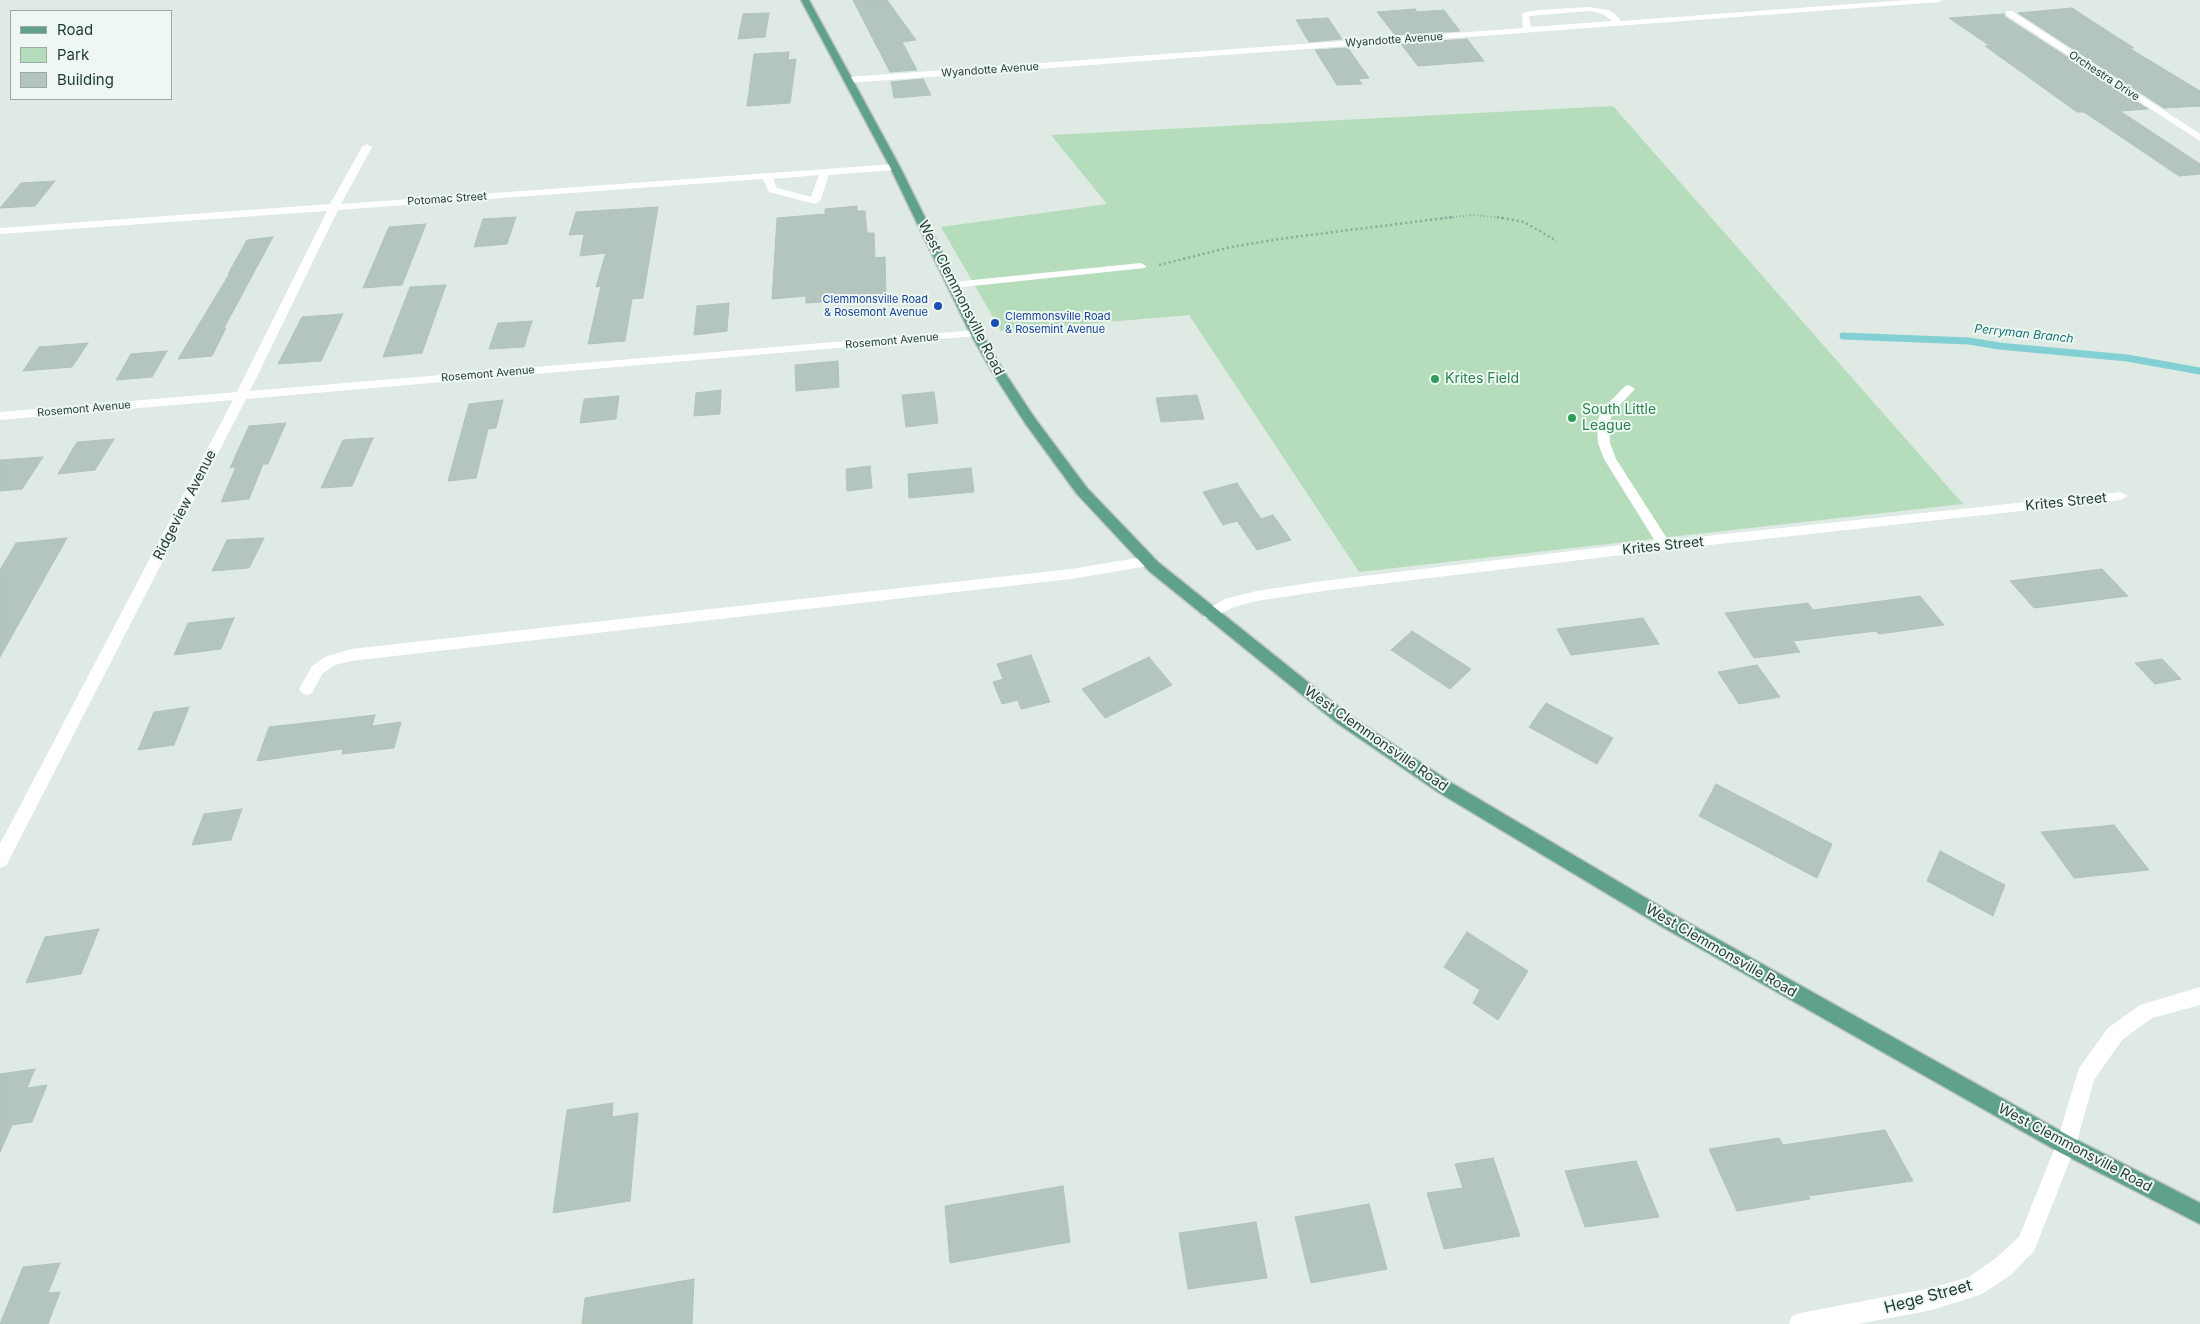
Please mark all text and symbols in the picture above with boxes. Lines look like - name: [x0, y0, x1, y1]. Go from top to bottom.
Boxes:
- legend: [10, 10, 172, 100]
- text: Road: [57, 20, 93, 39]
- street label: Wyandotte Avenue: [1345, 30, 1443, 50]
- text: Park: [57, 45, 89, 64]
- street label: Orchestra Drive: [2066, 48, 2142, 104]
- street label: Wyandotte Avenue: [941, 60, 1039, 80]
- text: Building: [57, 70, 114, 89]
- street label: Potomac Street: [407, 190, 487, 208]
- street label: West Clemmonsville Road: [915, 218, 1007, 378]
- place label: Clemmonsville Road & Rosemont Avenue: [823, 293, 928, 319]
- marker: Clemmonsville Road & Rosemont Avenue: [932, 300, 944, 312]
- place label: Clemmonsville Road & Rosemint Avenue: [1005, 310, 1110, 336]
- marker: Clemmonsville Road & Rosemint Avenue: [989, 317, 1001, 329]
- water label: Perryman Branch: [1974, 322, 2074, 346]
- street label: Rosemont Avenue: [845, 330, 939, 352]
- street label: Rosemont Avenue: [441, 363, 535, 385]
- place label: Krites Field: [1445, 371, 1519, 387]
- marker: Krites Field: [1429, 373, 1441, 385]
- street label: Rosemont Avenue: [37, 398, 131, 420]
- place label: South Little League: [1582, 402, 1656, 434]
- marker: South Little League: [1566, 412, 1578, 424]
- street label: Ridgeview Avenue: [150, 447, 220, 563]
- street label: Krites Street: [2024, 489, 2108, 515]
- street label: Krites Street: [1621, 533, 1705, 559]
- street label: West Clemmonsville Road: [1301, 683, 1451, 795]
- street label: West Clemmonsville Road: [1643, 901, 1799, 1001]
- street label: West Clemmonsville Road: [1995, 1100, 2155, 1196]
- street label: Hege Street: [1882, 1276, 1974, 1318]

